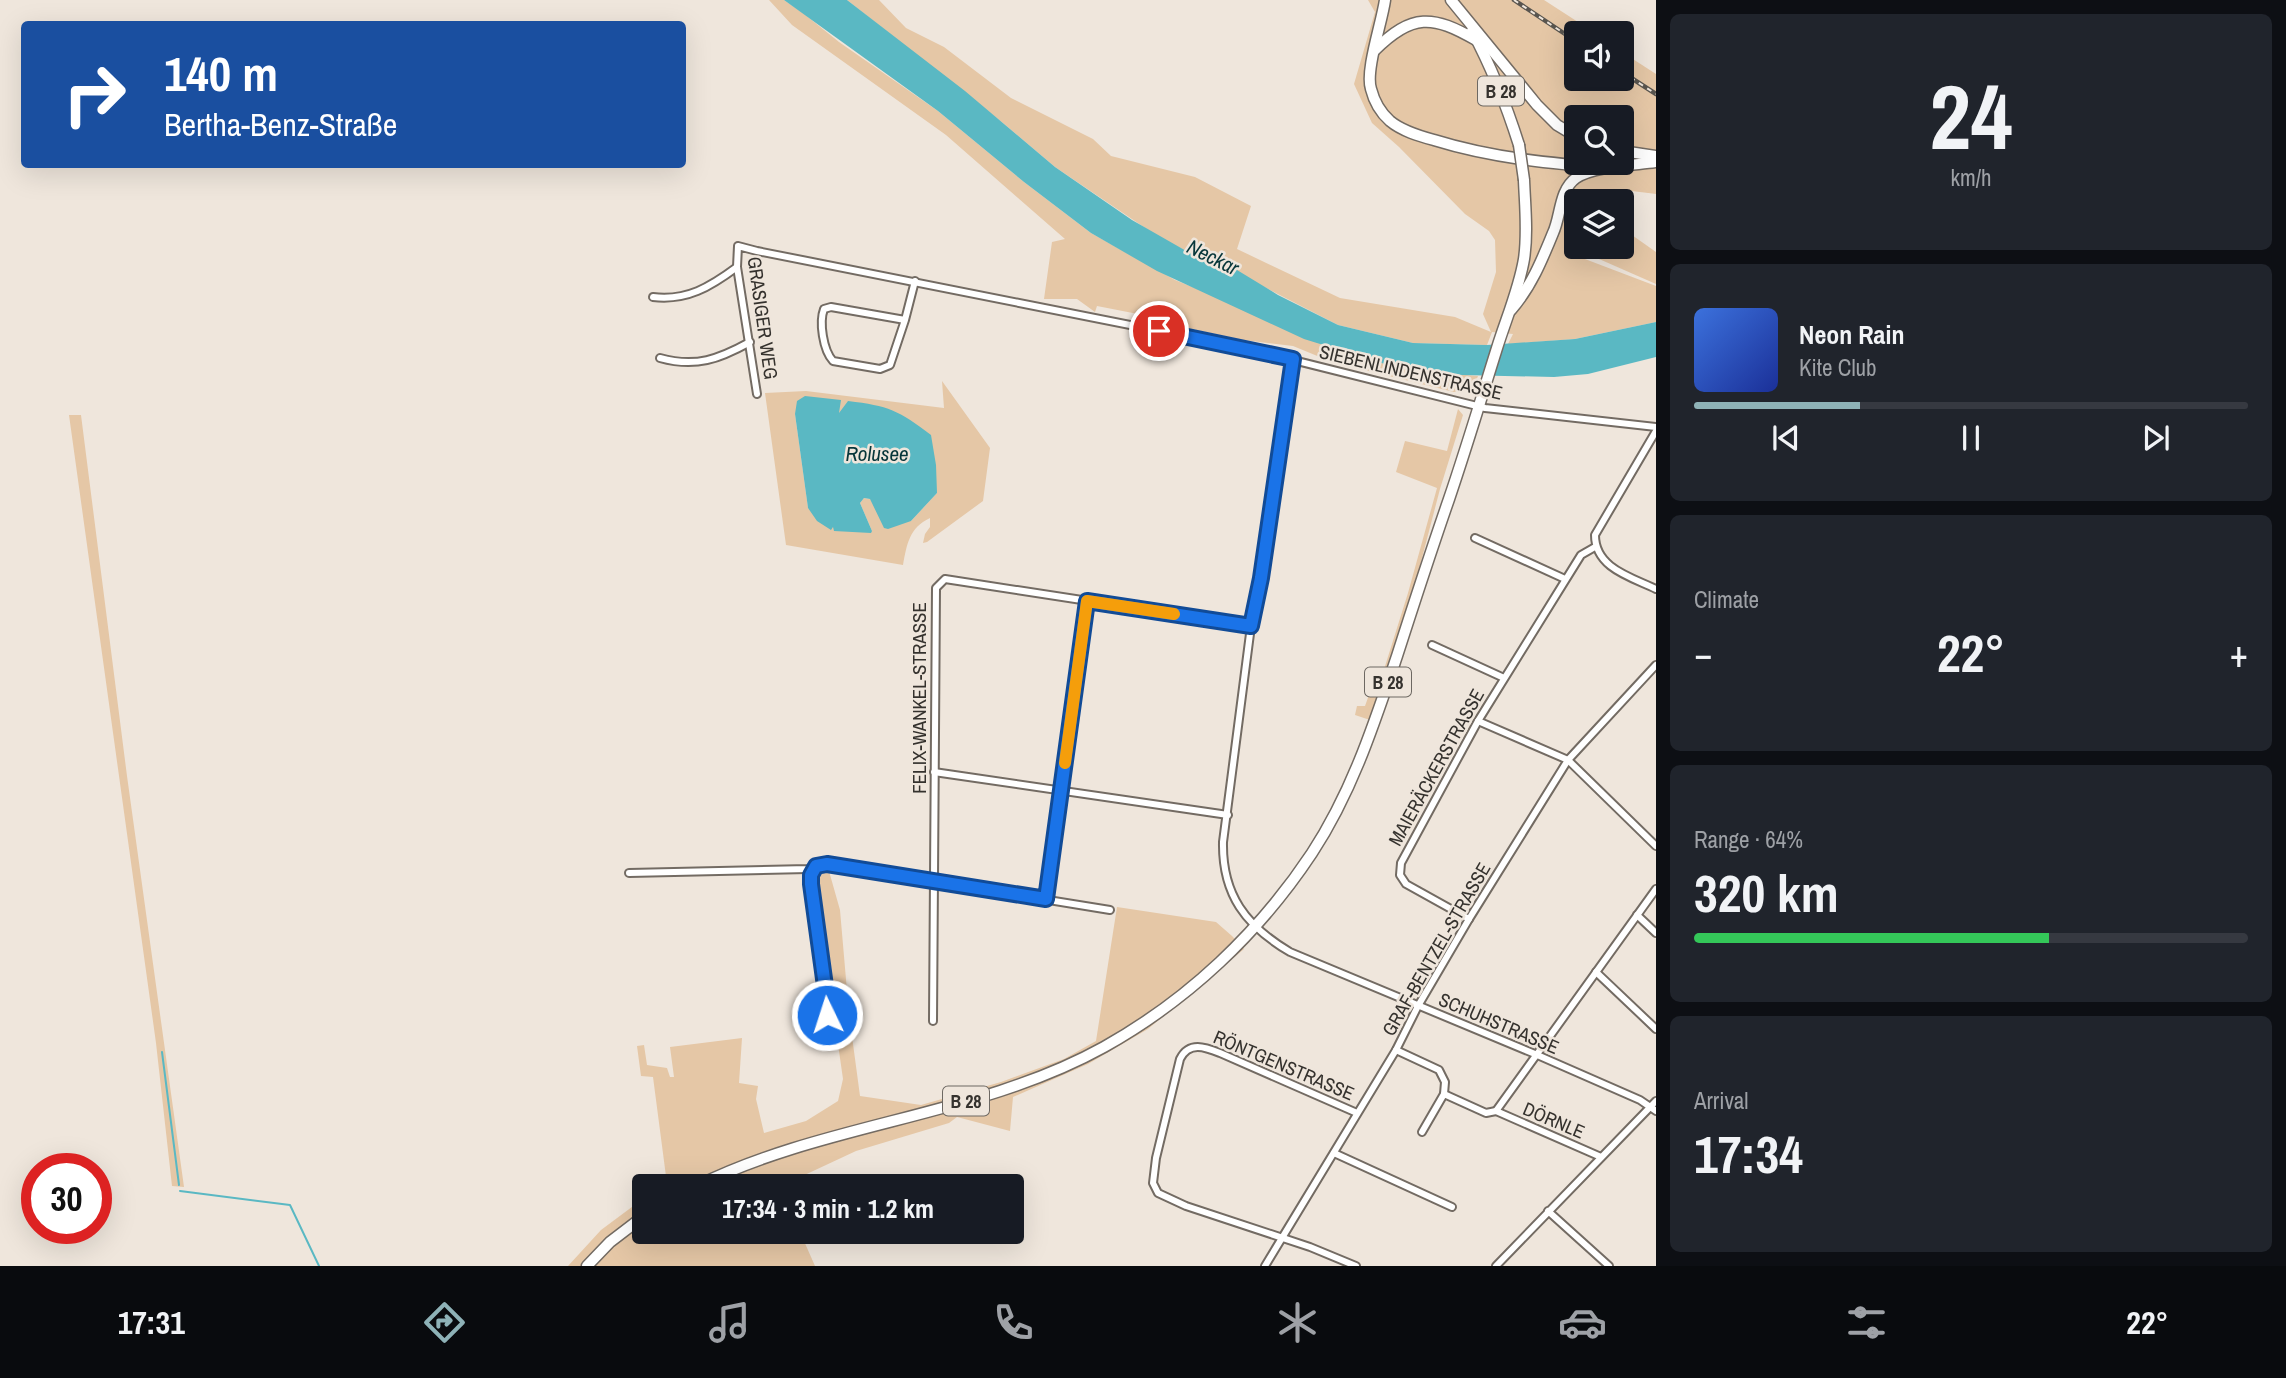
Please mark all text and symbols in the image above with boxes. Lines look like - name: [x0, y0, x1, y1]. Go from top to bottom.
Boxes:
- map controls: [1564, 21, 1634, 259]
- button: sound: [1564, 21, 1634, 91]
- text: 140 m: [164, 40, 278, 106]
- icon: right: [49, 49, 140, 140]
- text: 24: [1930, 55, 2013, 177]
- road number: B 28: [1478, 76, 1524, 106]
- text: Bertha-Benz-Straße: [164, 103, 397, 146]
- button: search: [1564, 105, 1634, 175]
- text: km/h: [1951, 162, 1991, 193]
- button: layers: [1564, 189, 1634, 259]
- water label: Neckar: [1182, 232, 1245, 283]
- street label: GRASIGER WEG: [742, 255, 784, 381]
- pin: [1129, 301, 1189, 361]
- icon: arrive: [1140, 312, 1178, 350]
- text: Neon Rain: [1799, 317, 1904, 352]
- street label: SIEBENLINDENSTRASSE: [1317, 338, 1505, 406]
- text: Kite Club: [1799, 352, 1877, 383]
- icon: previous: [1767, 419, 1805, 457]
- icon: pause: [1952, 419, 1990, 457]
- icon: next: [2137, 419, 2175, 457]
- water label: Rolusee: [845, 439, 909, 468]
- text: Climate: [1694, 584, 1759, 615]
- street label: FELIX-WANKEL-STRASSE: [906, 602, 932, 794]
- text: 22°: [1937, 618, 2005, 688]
- text: −: [1694, 628, 1712, 679]
- text: +: [2230, 628, 2248, 679]
- road number: B 28: [1365, 668, 1411, 696]
- street label: MAIERÄCKERSTRASSE: [1382, 684, 1490, 850]
- text: Range · 64%: [1694, 824, 1803, 855]
- street label: GRAF-BENTZEL-STRASSE: [1376, 857, 1496, 1041]
- text: 320 km: [1694, 858, 1839, 928]
- position arrow: [790, 978, 864, 1052]
- street label: SCHUHSTRASSE: [1435, 986, 1563, 1060]
- street label: RÖNTGENSTRASSE: [1210, 1024, 1358, 1106]
- text: Arrival: [1694, 1085, 1749, 1116]
- road number: B 28: [943, 1086, 989, 1116]
- street label: DÖRNLE: [1519, 1095, 1589, 1145]
- text: 17:34: [1694, 1119, 1803, 1189]
- speed limit sign: 30: [21, 1153, 112, 1244]
- text: 17:34 · 3 min · 1.2 km: [722, 1191, 934, 1226]
- icon: directions: [420, 1298, 469, 1347]
- icon: music: [705, 1298, 754, 1347]
- icon: phone: [989, 1298, 1038, 1347]
- icon: climate: [1273, 1298, 1322, 1347]
- icon: car: [1558, 1298, 1607, 1347]
- icon: filters: [1842, 1298, 1891, 1347]
- text: 17:31: [118, 1301, 185, 1344]
- text: 22°: [2126, 1301, 2168, 1344]

